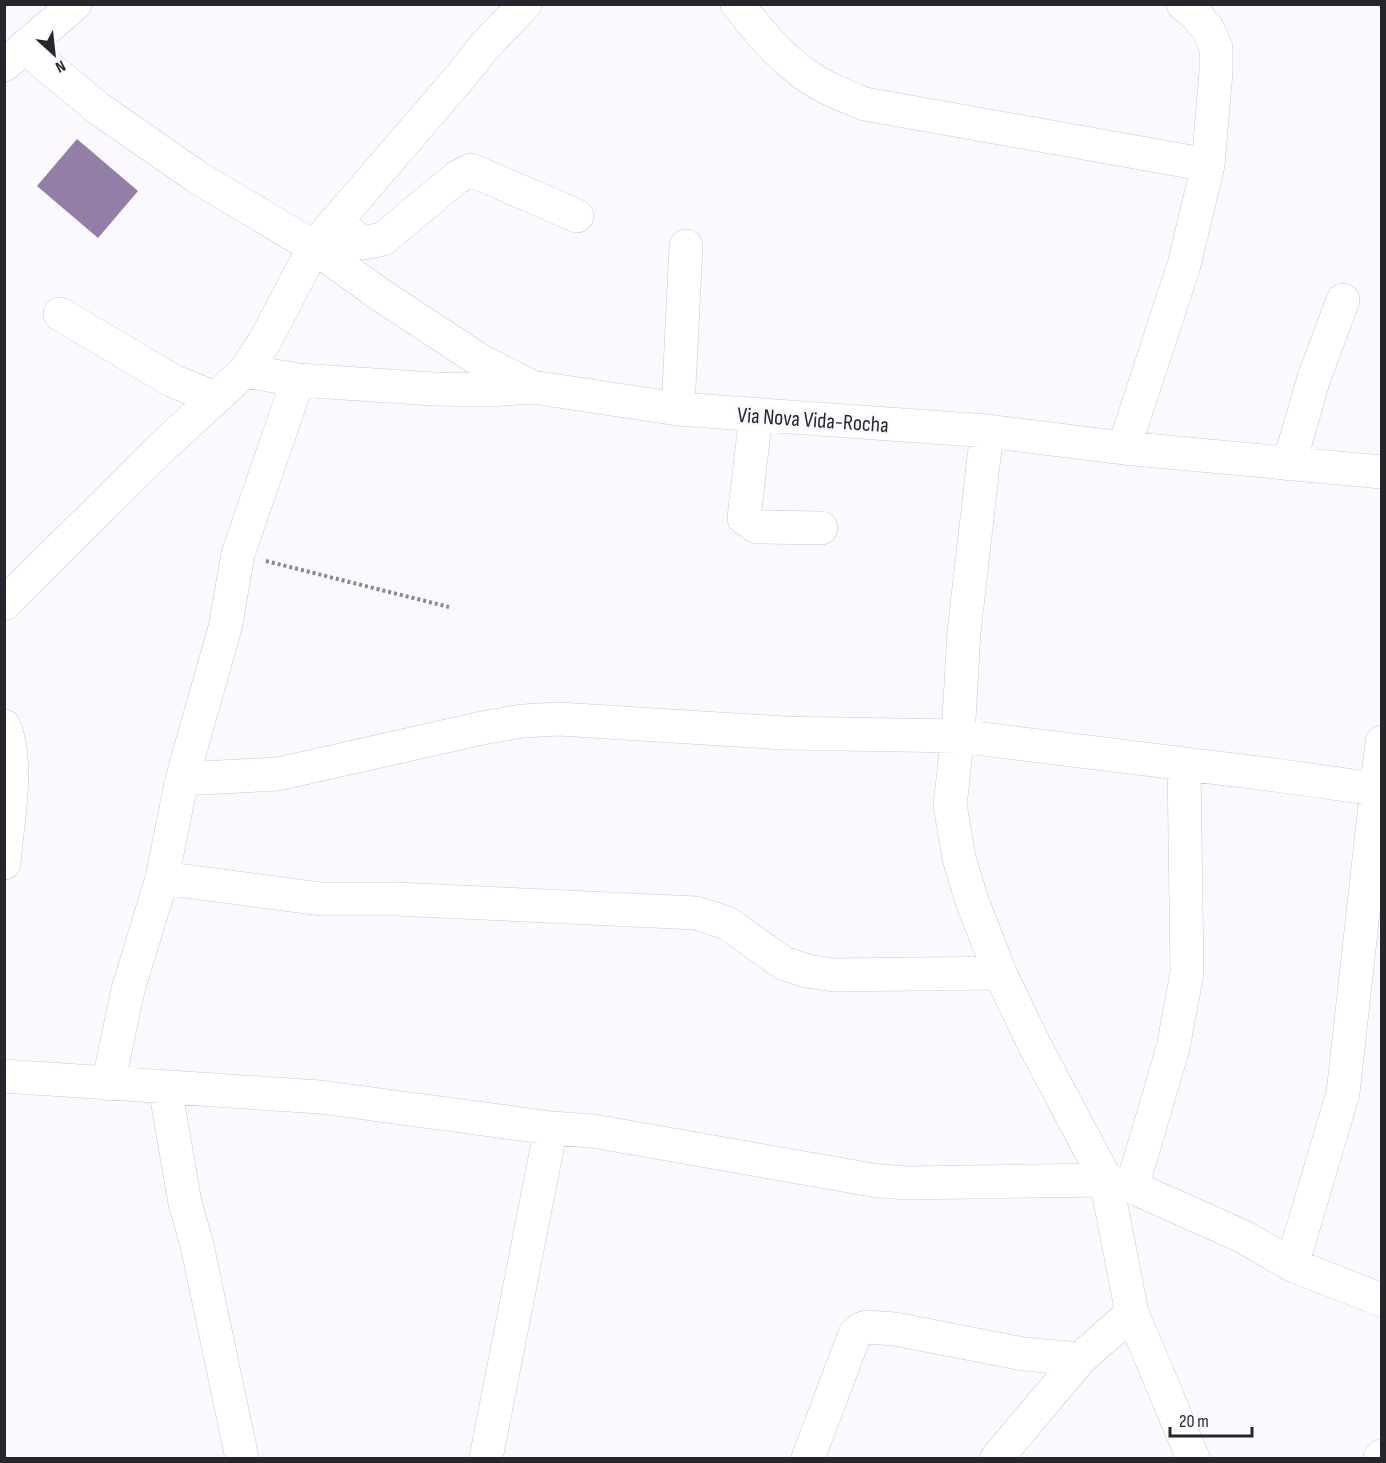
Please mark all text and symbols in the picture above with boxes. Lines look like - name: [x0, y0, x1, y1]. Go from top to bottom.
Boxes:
- north arrow: [24, 24, 84, 84]
- text: N: [52, 56, 68, 76]
- street label: Via Nova Vida-Rocha: [736, 402, 890, 439]
- scale bar: [1170, 1400, 1252, 1438]
- text: 20 m: [1179, 1411, 1209, 1432]

